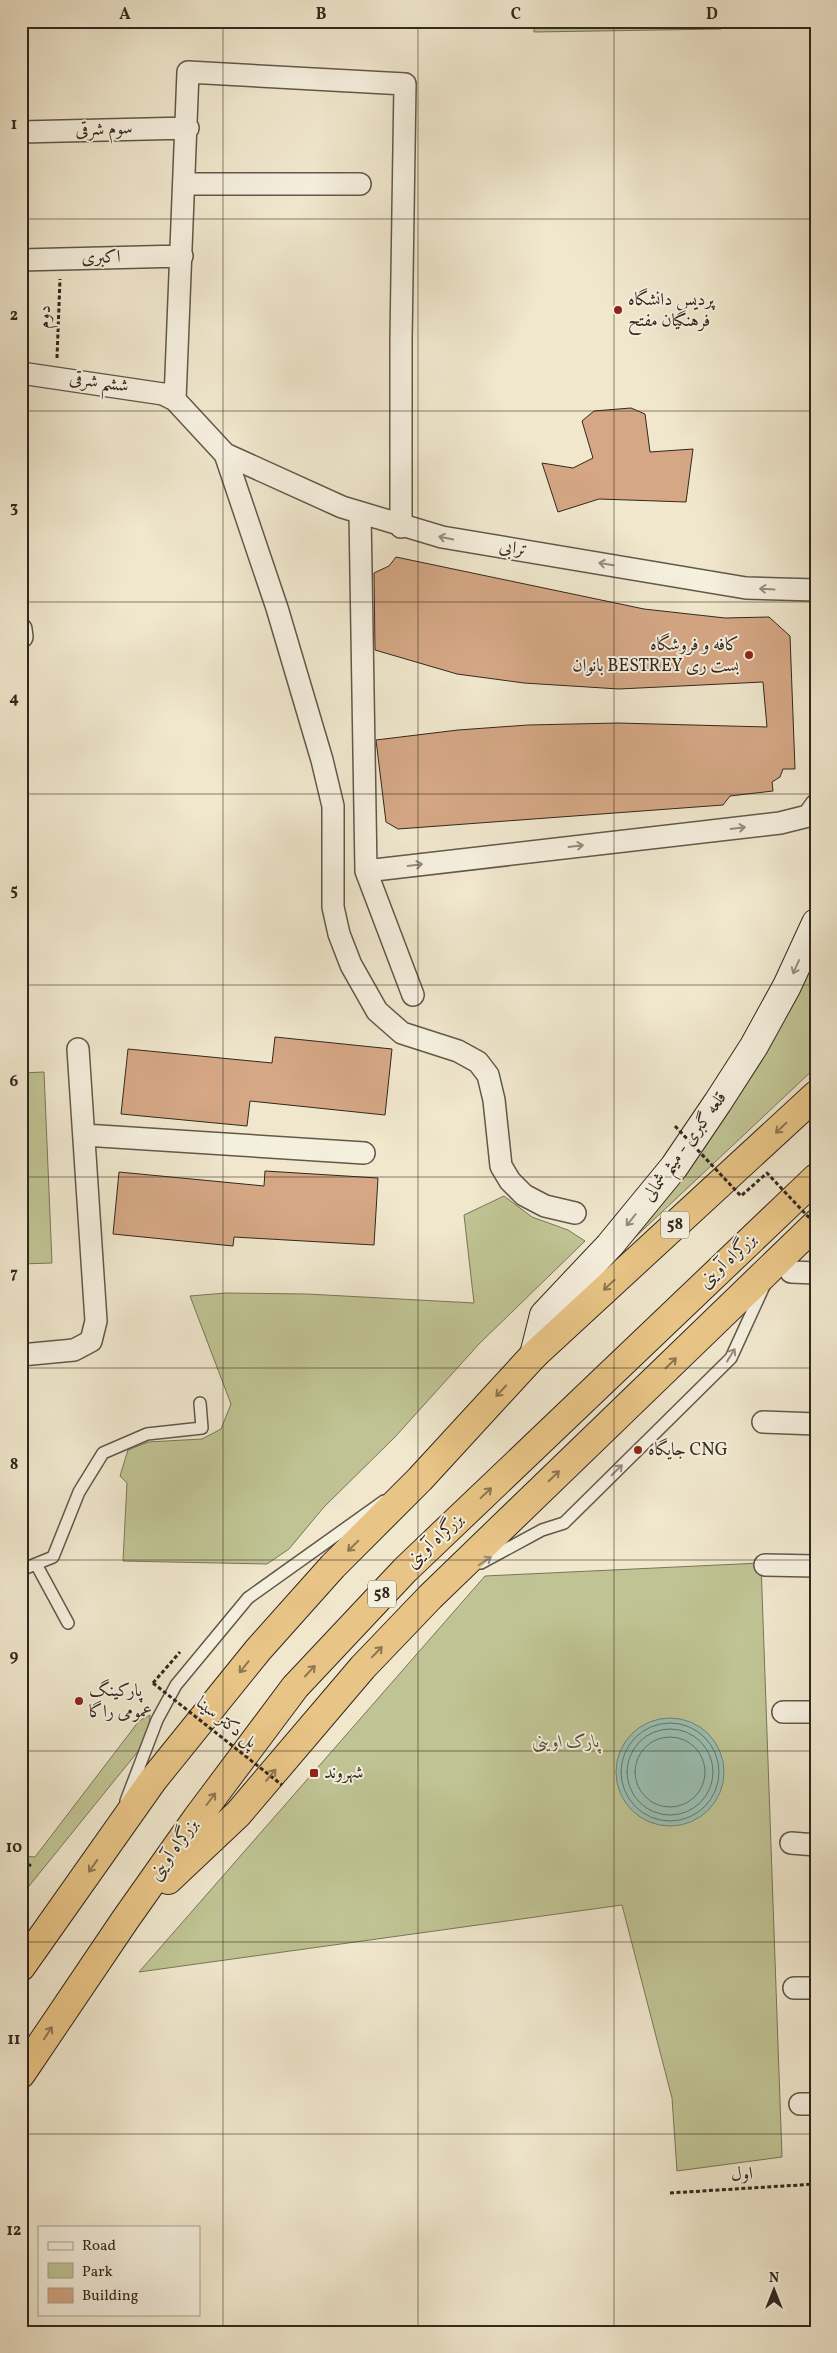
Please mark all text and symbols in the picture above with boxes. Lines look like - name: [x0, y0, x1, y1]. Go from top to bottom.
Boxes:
- text: A: [119, 4, 131, 26]
- text: B: [316, 4, 327, 26]
- text: C: [511, 4, 521, 26]
- text: D: [706, 4, 718, 26]
- text: 1: [11, 114, 17, 136]
- street label: سوم شرقی: [75, 117, 133, 145]
- street label: اکبری: [81, 245, 121, 271]
- place label: پردیس دانشگاه فرهنگیان مفتح: [628, 287, 716, 336]
- marker: پردیس دانشگاه فرهنگیان مفتح: [612, 304, 624, 316]
- text: 2: [10, 305, 18, 327]
- street label: دوم: [32, 305, 60, 329]
- street label: ششم شرقی: [67, 366, 130, 404]
- text: 3: [10, 497, 18, 519]
- one-way arrow: [439, 532, 455, 542]
- street label: ترابی: [497, 534, 529, 564]
- one-way arrow: [599, 559, 615, 569]
- one-way arrow: [759, 585, 775, 594]
- place label: کافه و فروشگاه بانوان BESTREY بست ری: [572, 632, 739, 679]
- marker: کافه و فروشگاه بانوان BESTREY بست ری: [743, 649, 755, 661]
- text: 4: [9, 688, 19, 710]
- one-way arrow: [729, 823, 745, 833]
- one-way arrow: [568, 841, 584, 851]
- one-way arrow: [406, 860, 422, 870]
- text: 5: [10, 880, 18, 902]
- one-way arrow: [790, 959, 800, 974]
- text: 6: [10, 1071, 19, 1093]
- street label: قلعه گبری - میثم شمالی: [637, 1087, 737, 1209]
- one-way arrow: [774, 1122, 787, 1134]
- road number: 58: [661, 1212, 689, 1238]
- one-way arrow: [626, 1213, 637, 1226]
- street label: بزرگراه آوینی: [693, 1227, 762, 1294]
- text: 7: [10, 1263, 18, 1285]
- one-way arrow: [603, 1279, 616, 1291]
- one-way arrow: [727, 1349, 737, 1363]
- one-way arrow: [665, 1357, 677, 1369]
- one-way arrow: [495, 1384, 507, 1397]
- place label: جایگاه CNG: [648, 1437, 728, 1463]
- marker: جایگاه CNG: [632, 1444, 644, 1456]
- text: 8: [10, 1454, 18, 1476]
- one-way arrow: [611, 1464, 623, 1477]
- one-way arrow: [548, 1470, 560, 1482]
- one-way arrow: [479, 1487, 492, 1499]
- street label: بزرگراه آوینی: [400, 1507, 469, 1574]
- one-way arrow: [347, 1540, 359, 1553]
- one-way arrow: [478, 1556, 492, 1566]
- road number: 58: [368, 1580, 396, 1608]
- text: 9: [10, 1646, 19, 1668]
- one-way arrow: [371, 1646, 383, 1659]
- one-way arrow: [239, 1660, 250, 1673]
- one-way arrow: [304, 1665, 316, 1677]
- place label: پارکینگ عمومی راگا: [89, 1678, 152, 1725]
- street label: پل دکتر سینا: [190, 1691, 263, 1756]
- marker: پارکینگ عمومی راگا: [73, 1695, 85, 1707]
- park label: پارک اوینی: [532, 1730, 602, 1755]
- place label: شهروند: [324, 1761, 364, 1786]
- marker: شهروند: [308, 1767, 320, 1779]
- one-way arrow: [265, 1769, 277, 1782]
- one-way arrow: [206, 1792, 216, 1806]
- street label: بزرگراه آوینی: [143, 1813, 205, 1886]
- text: 10: [6, 1837, 22, 1859]
- one-way arrow: [88, 1859, 98, 1873]
- one-way arrow: [43, 2026, 53, 2040]
- text: 11: [8, 2029, 20, 2051]
- street label: اول: [730, 2162, 754, 2188]
- text: 12: [7, 2220, 21, 2242]
- legend: [38, 2226, 200, 2316]
- text: Road: [82, 2236, 116, 2257]
- text: Park: [82, 2262, 113, 2283]
- north arrow: [750, 2266, 800, 2316]
- text: N: [769, 2269, 779, 2288]
- text: Building: [82, 2286, 139, 2307]

